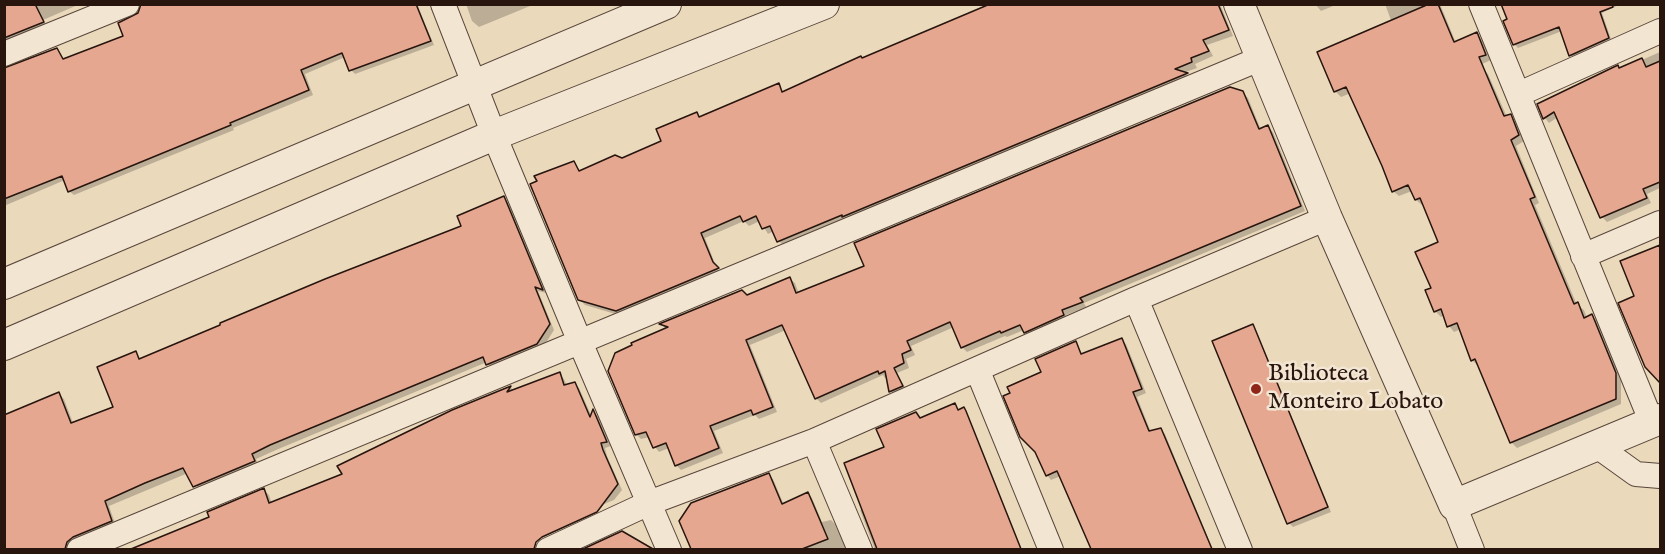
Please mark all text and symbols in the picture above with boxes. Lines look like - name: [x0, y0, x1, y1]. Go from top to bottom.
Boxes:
- place label: Biblioteca Monteiro Lobato: [1268, 361, 1443, 417]
- marker: Biblioteca Monteiro Lobato: [1249, 382, 1263, 396]

